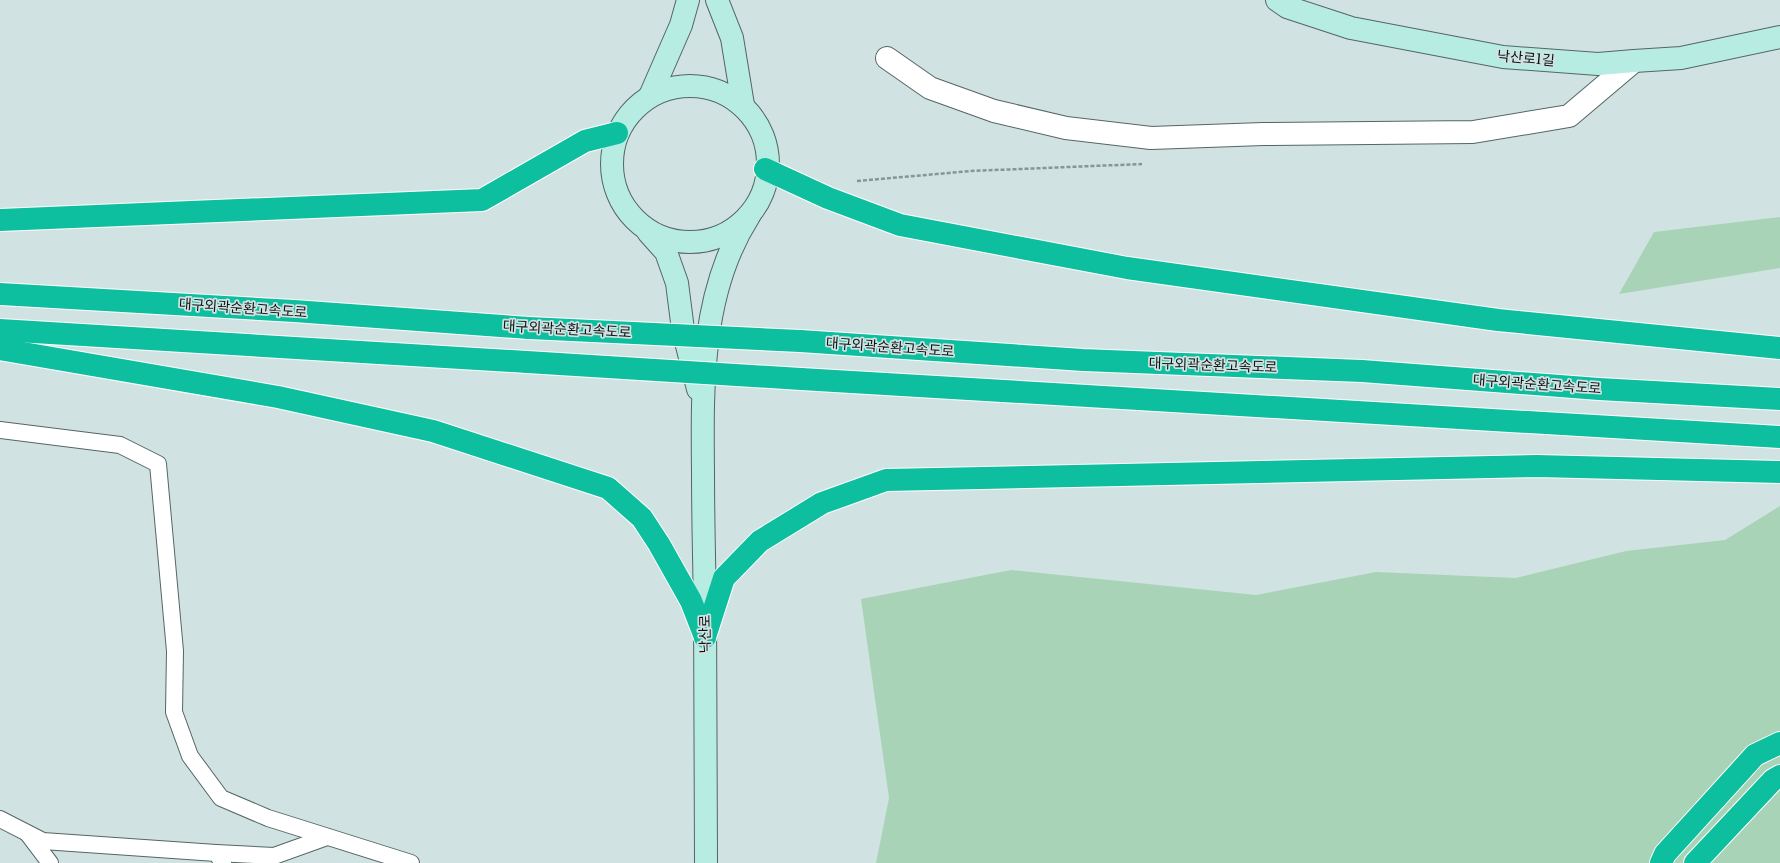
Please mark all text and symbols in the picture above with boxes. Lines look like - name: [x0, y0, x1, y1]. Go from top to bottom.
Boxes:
- street label: 낙산로1길: [1496, 47, 1556, 69]
- street label: 대구외곽순환고속도로: [178, 295, 308, 321]
- street label: 대구외곽순환고속도로: [502, 317, 632, 341]
- street label: 대구외곽순환고속도로: [825, 334, 955, 360]
- street label: 대구외곽순환고속도로: [1148, 354, 1278, 376]
- street label: 대구외곽순환고속도로: [1472, 371, 1602, 397]
- street label: 낙산로: [696, 614, 714, 653]

